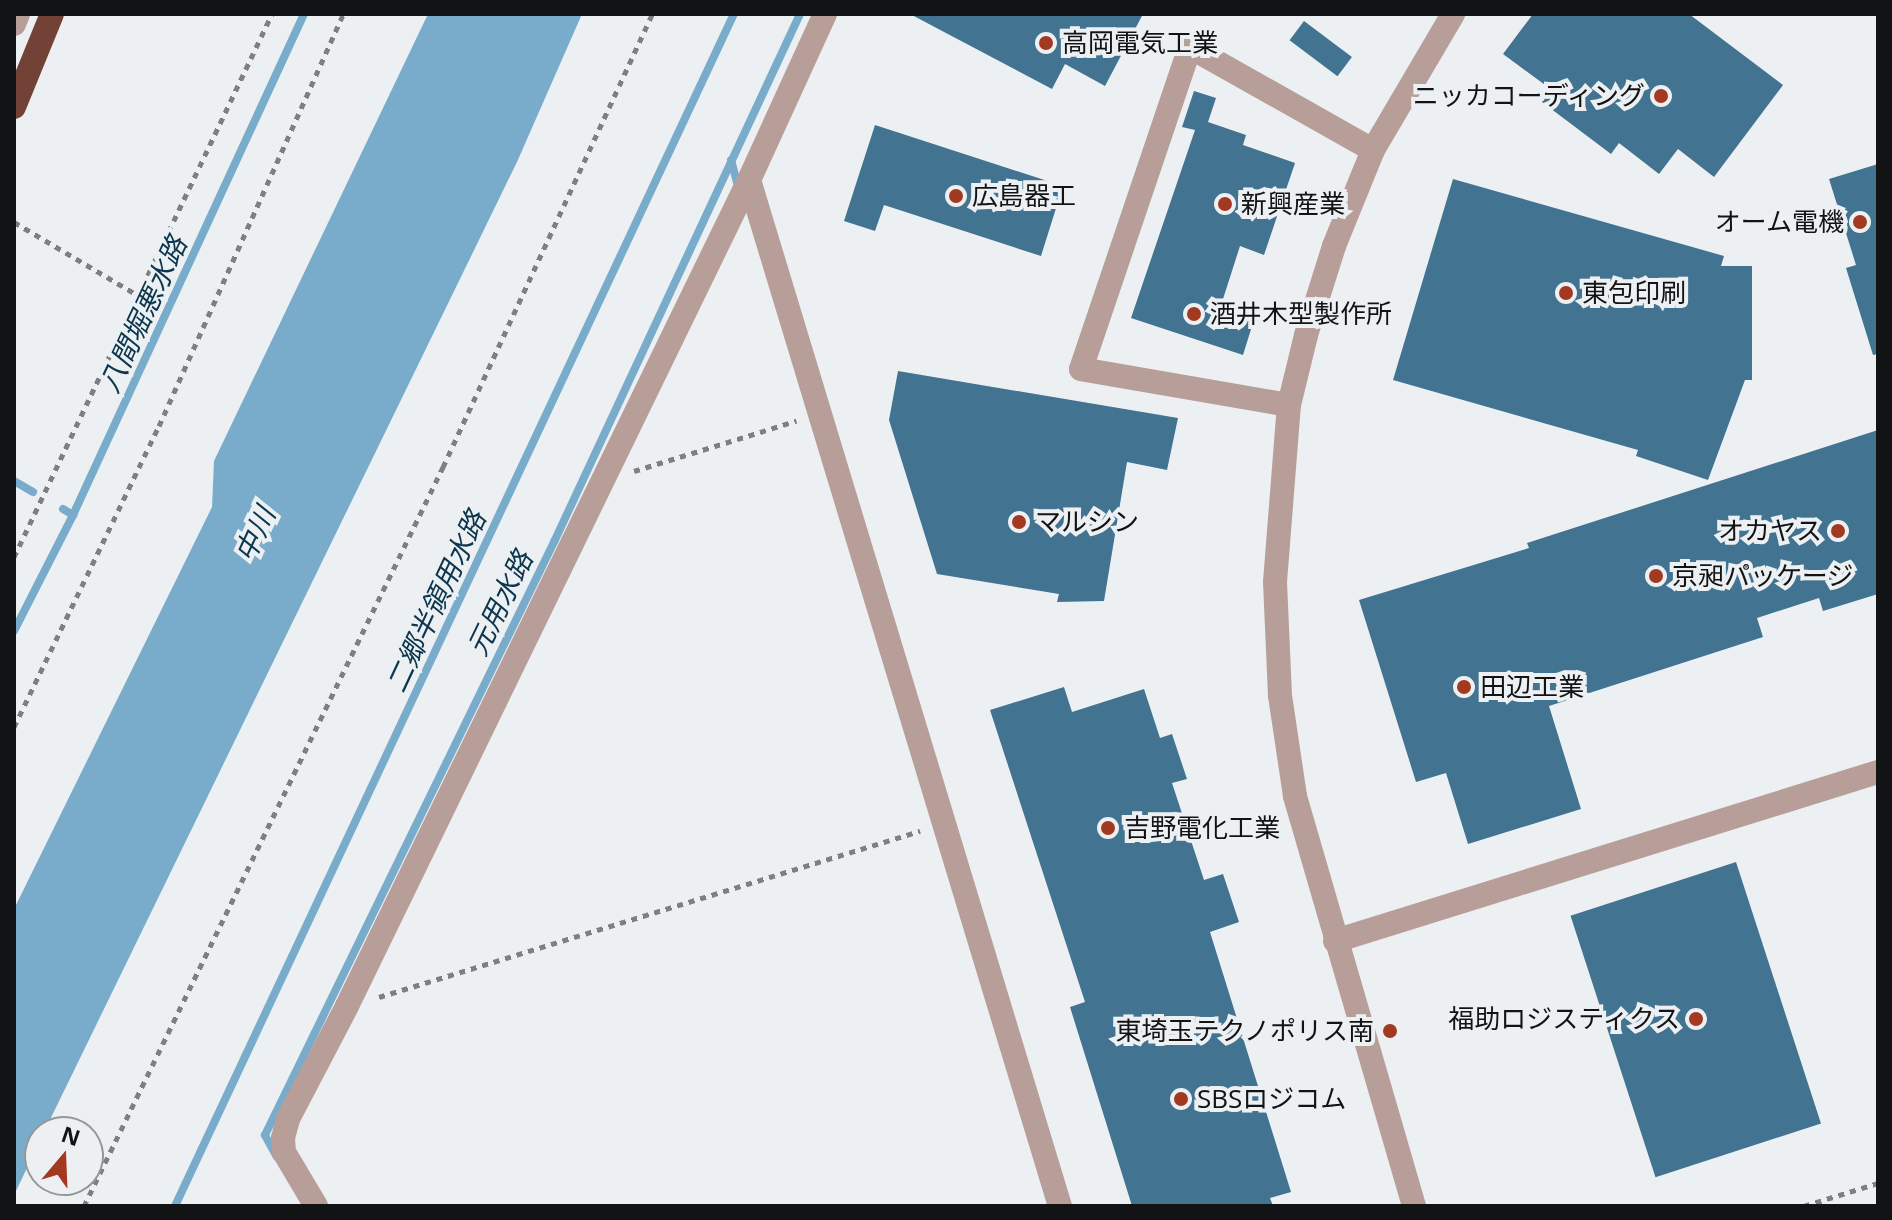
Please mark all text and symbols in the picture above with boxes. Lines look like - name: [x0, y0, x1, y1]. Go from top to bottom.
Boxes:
- place label: 高岡電気工業: [1062, 27, 1218, 59]
- marker: 高岡電気工業: [1037, 34, 1055, 52]
- place label: ニッカコーディング: [1411, 80, 1645, 112]
- marker: ニッカコーディング: [1652, 87, 1670, 105]
- place label: 広島器工: [972, 180, 1076, 212]
- marker: 広島器工: [947, 187, 965, 205]
- place label: 新興産業: [1241, 188, 1345, 220]
- marker: 新興産業: [1216, 195, 1234, 213]
- place label: オーム電機: [1714, 206, 1844, 238]
- marker: オーム電機: [1851, 213, 1869, 231]
- water label: 八間堀悪水路: [91, 231, 193, 397]
- place label: 東包印刷: [1582, 277, 1686, 309]
- marker: 東包印刷: [1557, 284, 1575, 302]
- place label: 酒井木型製作所: [1210, 298, 1392, 330]
- marker: 酒井木型製作所: [1185, 305, 1203, 323]
- water label: 中川: [227, 502, 281, 566]
- water label: 二郷半領用水路: [378, 505, 492, 697]
- place label: マルシン: [1035, 506, 1139, 538]
- marker: マルシン: [1010, 513, 1028, 531]
- place label: オカヤス: [1718, 515, 1822, 547]
- marker: オカヤス: [1829, 522, 1847, 540]
- water label: 元用水路: [459, 545, 539, 661]
- place label: 京昶パッケージ: [1672, 560, 1854, 592]
- marker: 京昶パッケージ: [1647, 567, 1665, 585]
- place label: 田辺工業: [1480, 671, 1584, 703]
- marker: 田辺工業: [1455, 678, 1473, 696]
- place label: 吉野電化工業: [1124, 812, 1280, 844]
- marker: 吉野電化工業: [1099, 819, 1117, 837]
- place label: 福助ロジスティクス: [1446, 1003, 1680, 1035]
- marker: 福助ロジスティクス: [1687, 1010, 1705, 1028]
- place label: 東埼玉テクノポリス南: [1114, 1015, 1374, 1047]
- marker: 東埼玉テクノポリス南: [1381, 1022, 1399, 1040]
- place label: SBSロジコム: [1197, 1083, 1346, 1115]
- marker: SBSロジコム: [1172, 1090, 1190, 1108]
- north arrow: [24, 1116, 104, 1196]
- text: N: [58, 1118, 84, 1152]

